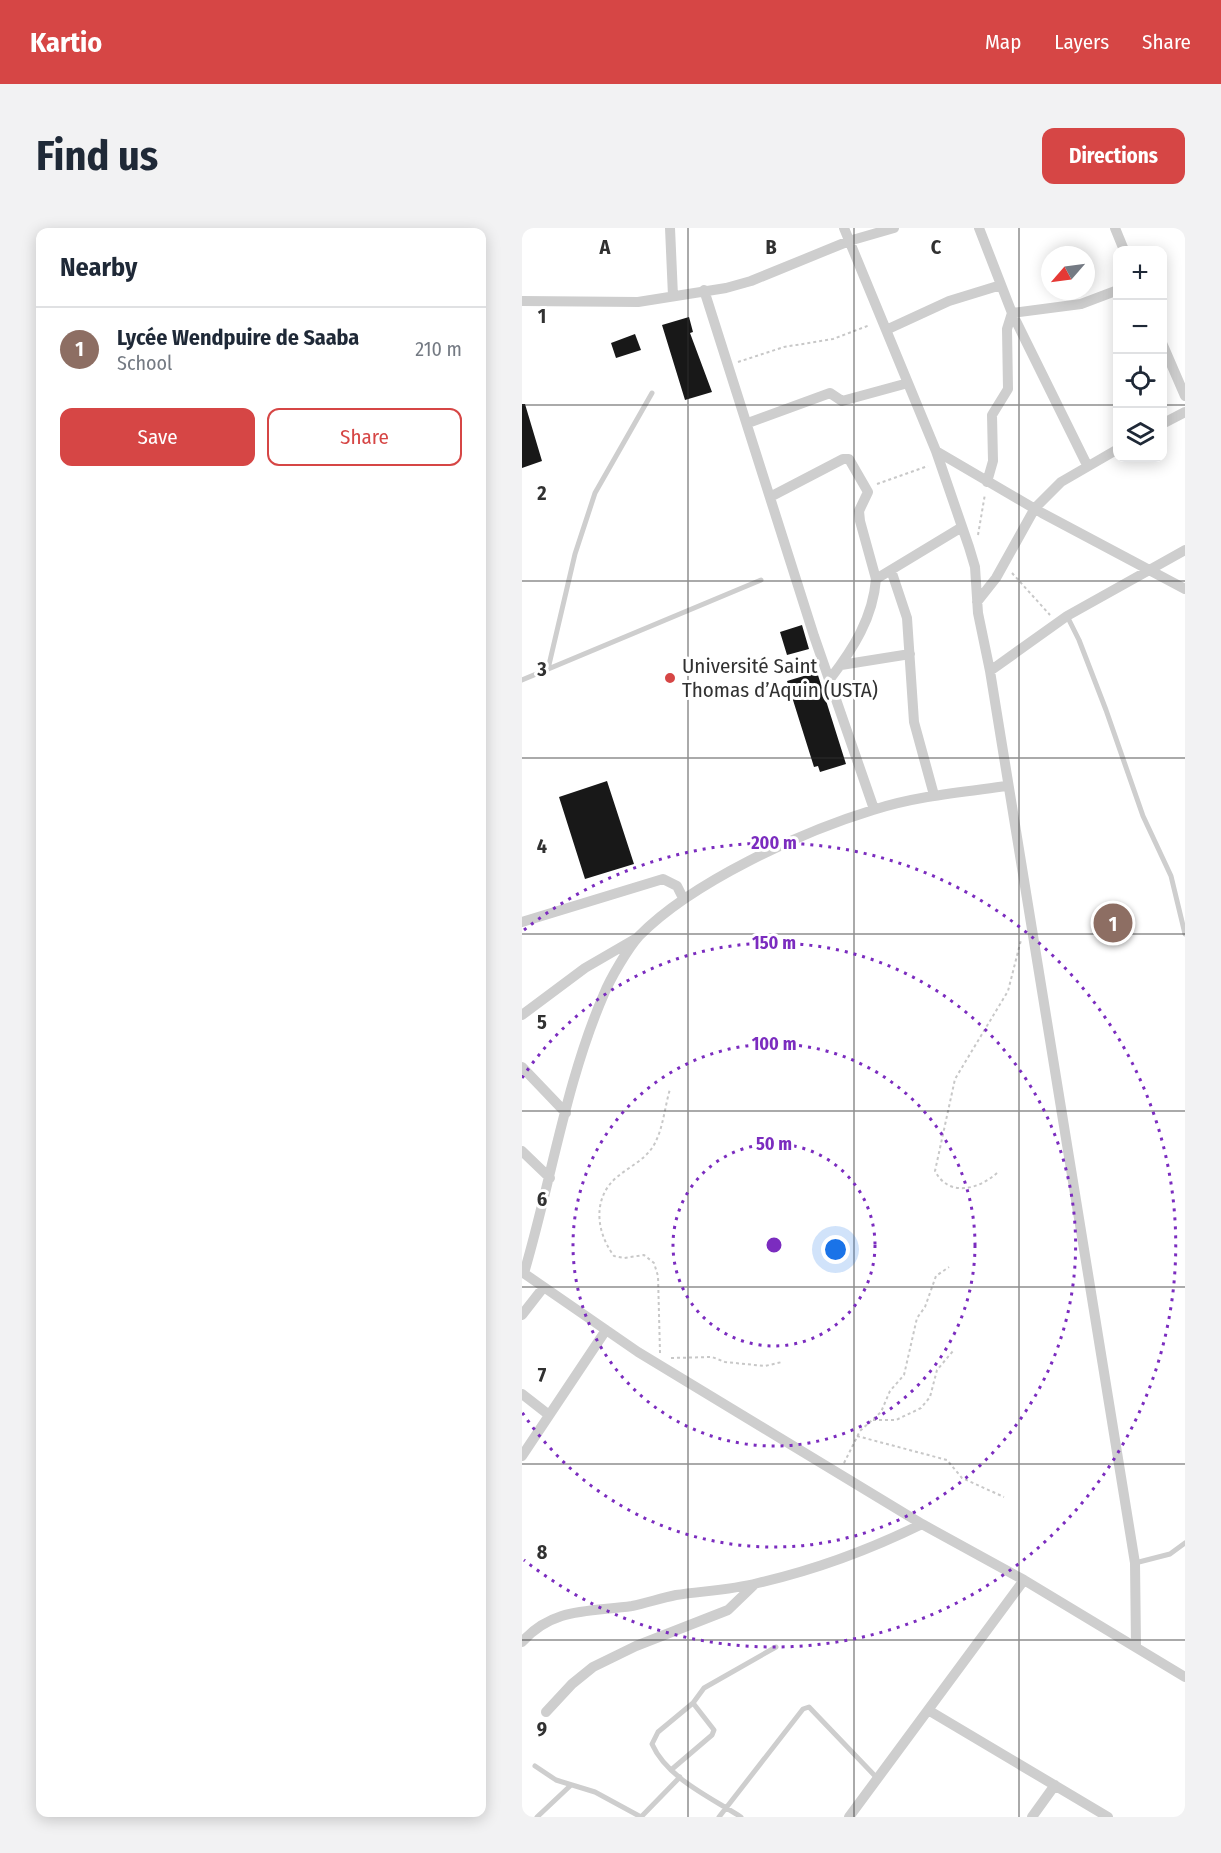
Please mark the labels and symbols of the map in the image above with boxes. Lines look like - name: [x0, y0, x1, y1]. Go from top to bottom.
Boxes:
- text: A: [599, 235, 612, 259]
- text: B: [765, 235, 777, 259]
- text: C: [931, 235, 942, 259]
- north arrow: [1041, 246, 1095, 300]
- text: 1: [538, 304, 546, 328]
- text: 2: [536, 481, 547, 505]
- place label: Université Saint Thomas d’Aquin (USTA): [682, 653, 878, 703]
- text: 3: [536, 657, 547, 681]
- marker: Université Saint Thomas d’Aquin (USTA): [663, 671, 677, 685]
- text: 200 m: [750, 832, 797, 854]
- text: 4: [537, 834, 547, 858]
- pin: 1: [1094, 900, 1132, 946]
- text: 150 m: [752, 932, 796, 954]
- text: 5: [537, 1010, 547, 1034]
- text: 100 m: [752, 1033, 796, 1055]
- text: 50 m: [756, 1133, 792, 1155]
- text: 6: [537, 1187, 547, 1211]
- centre of rings: [764, 1235, 784, 1255]
- your location: [821, 1235, 850, 1264]
- text: 7: [538, 1363, 547, 1387]
- text: 8: [537, 1540, 548, 1564]
- text: 9: [537, 1717, 547, 1741]

